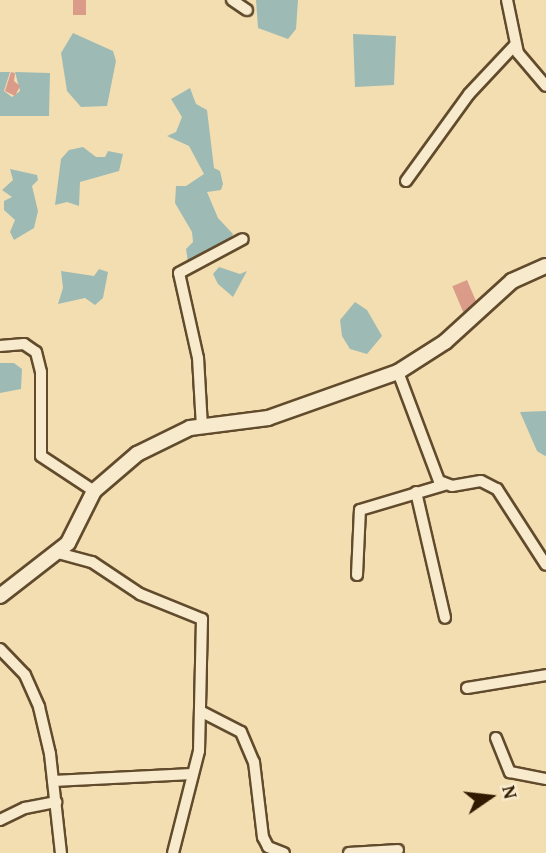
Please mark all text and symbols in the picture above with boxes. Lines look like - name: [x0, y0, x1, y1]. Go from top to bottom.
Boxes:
- north arrow: [455, 762, 525, 832]
- text: N: [495, 782, 525, 801]

